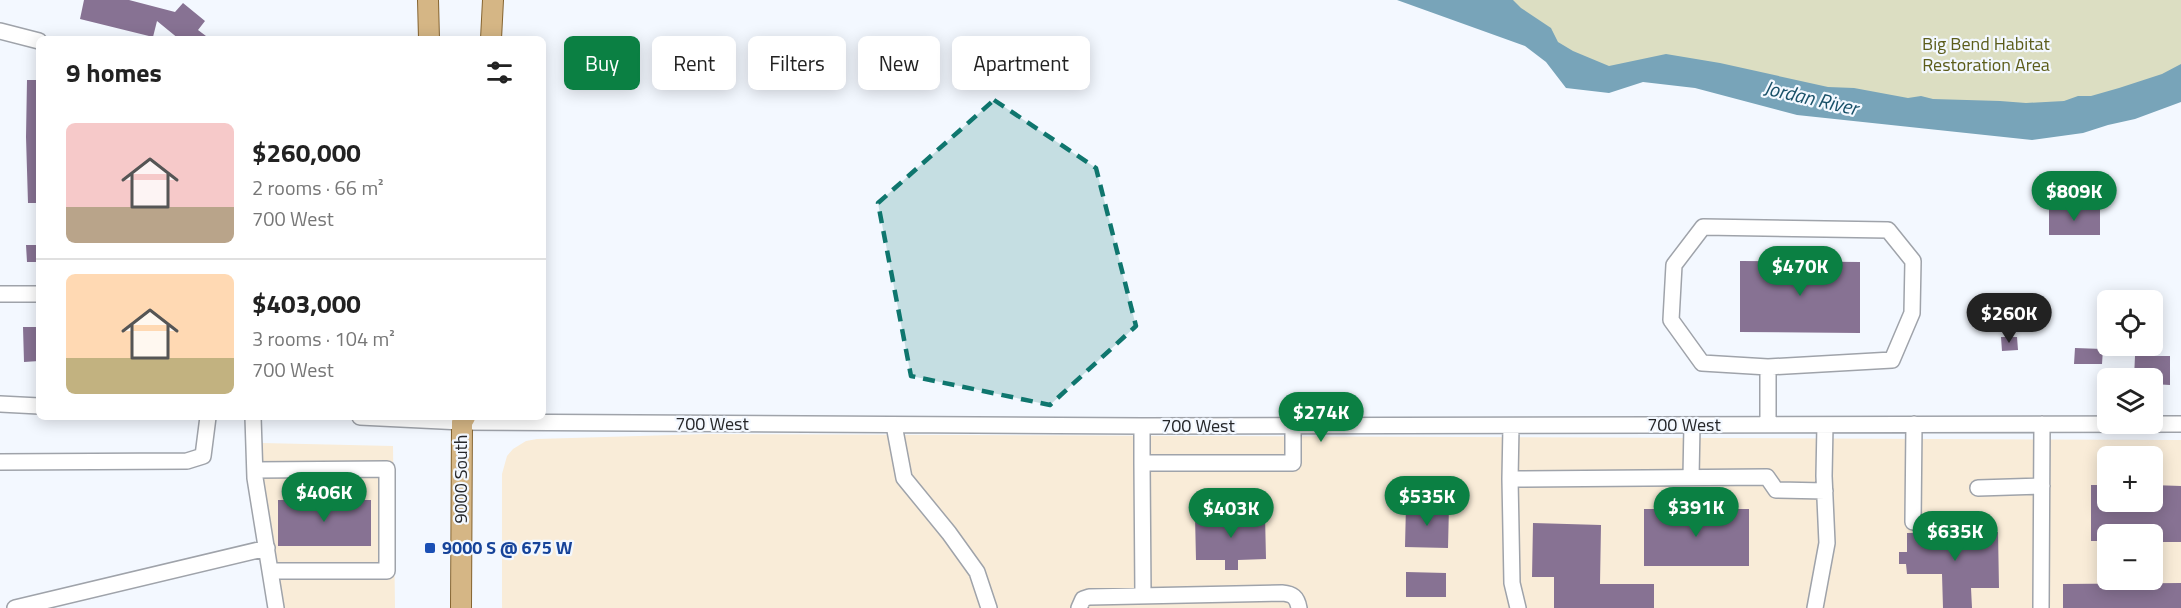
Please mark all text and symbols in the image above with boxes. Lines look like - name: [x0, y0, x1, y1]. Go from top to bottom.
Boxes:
- park label: Big Bend Habitat Restoration Area: [1922, 30, 2051, 78]
- chip: Buy: [564, 36, 640, 90]
- chip: Rent: [652, 36, 736, 90]
- chip: Filters: [748, 36, 846, 90]
- chip: New: [858, 36, 940, 90]
- chip: Apartment: [952, 36, 1090, 90]
- text: 9 homes: [66, 53, 162, 92]
- icon: filters: [483, 56, 516, 89]
- water label: Jordan River: [1761, 72, 1864, 124]
- text: $260,000: [252, 133, 361, 172]
- icon: home: [114, 147, 186, 219]
- pin: $809K: [2032, 171, 2116, 222]
- text: 2 rooms · 66 m²: [252, 172, 384, 203]
- text: $809K: [2046, 175, 2102, 206]
- text: 700 West: [252, 203, 334, 234]
- pin: $470K: [1758, 246, 1842, 297]
- text: $470K: [1772, 250, 1828, 281]
- text: $403,000: [252, 284, 361, 323]
- map controls: [2097, 290, 2163, 590]
- button: locate: [2097, 290, 2163, 356]
- pin: $260K: [1967, 293, 2051, 344]
- text: $260K: [1981, 297, 2037, 328]
- icon: home: [114, 298, 186, 370]
- text: 3 rooms · 104 m²: [252, 323, 395, 354]
- text: 700 West: [252, 354, 334, 385]
- button: layers: [2097, 368, 2163, 434]
- pin: $274K: [1279, 392, 1363, 443]
- text: $274K: [1293, 396, 1349, 427]
- street label: 700 West: [675, 410, 749, 437]
- street label: 700 West: [1647, 411, 1721, 438]
- street label: 700 West: [1161, 412, 1235, 439]
- street label: 9000 South: [447, 434, 474, 524]
- button: +: [2097, 446, 2163, 512]
- pin: $406K: [282, 472, 366, 523]
- text: $406K: [296, 476, 352, 507]
- pin: $535K: [1385, 476, 1469, 527]
- text: $535K: [1399, 480, 1455, 511]
- pin: $391K: [1654, 487, 1738, 538]
- pin: $403K: [1189, 488, 1273, 539]
- text: $391K: [1668, 491, 1724, 522]
- text: $403K: [1203, 492, 1259, 523]
- pin: $635K: [1913, 511, 1997, 562]
- text: $635K: [1927, 515, 1983, 546]
- button: −: [2097, 524, 2163, 590]
- place label: 9000 S @ 675 W: [442, 534, 573, 561]
- marker: 9000 S @ 675 W: [423, 541, 437, 555]

